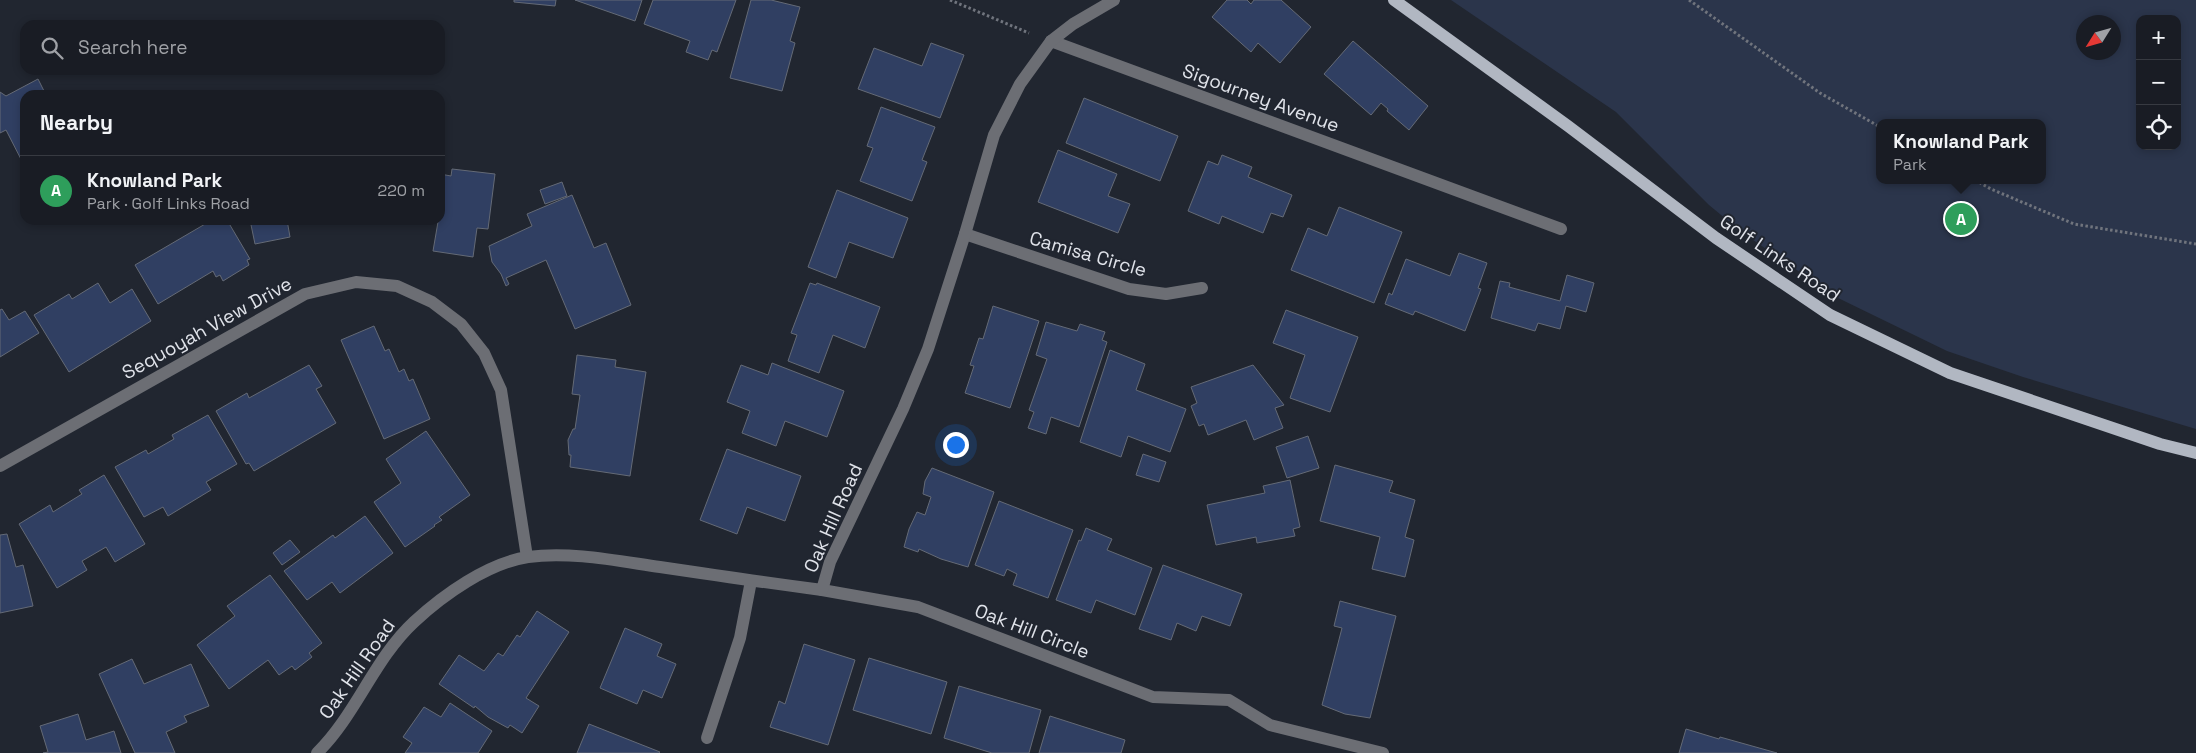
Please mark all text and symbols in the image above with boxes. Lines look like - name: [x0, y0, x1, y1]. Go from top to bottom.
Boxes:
- north arrow: [2076, 15, 2121, 60]
- map controls: [2136, 15, 2181, 150]
- button: +: [2136, 15, 2181, 60]
- search box: [20, 20, 445, 75]
- icon: search: [38, 34, 66, 62]
- text: Search here: [78, 35, 188, 60]
- street label: Sigourney Avenue: [1179, 58, 1343, 138]
- button: −: [2136, 60, 2181, 105]
- button: locate: [2136, 105, 2181, 150]
- text: Nearby: [40, 109, 113, 136]
- popup: [1876, 119, 2046, 184]
- text: Knowland Park: [1893, 129, 2029, 154]
- text: Park: [1893, 154, 1927, 175]
- text: Knowland Park: [87, 168, 222, 193]
- text: A: [51, 180, 61, 201]
- text: 220 m: [378, 180, 425, 201]
- text: Park · Golf Links Road: [87, 193, 250, 214]
- pin: A: [1945, 200, 1977, 238]
- street label: Golf Links Road: [1715, 208, 1845, 308]
- street label: Camisa Circle: [1026, 225, 1150, 283]
- street label: Sequoyah View Drive: [118, 271, 296, 385]
- your location: [943, 432, 969, 458]
- street label: Oak Hill Road: [798, 460, 868, 576]
- street label: Oak Hill Circle: [971, 598, 1093, 664]
- street label: Oak Hill Road: [313, 614, 401, 724]

